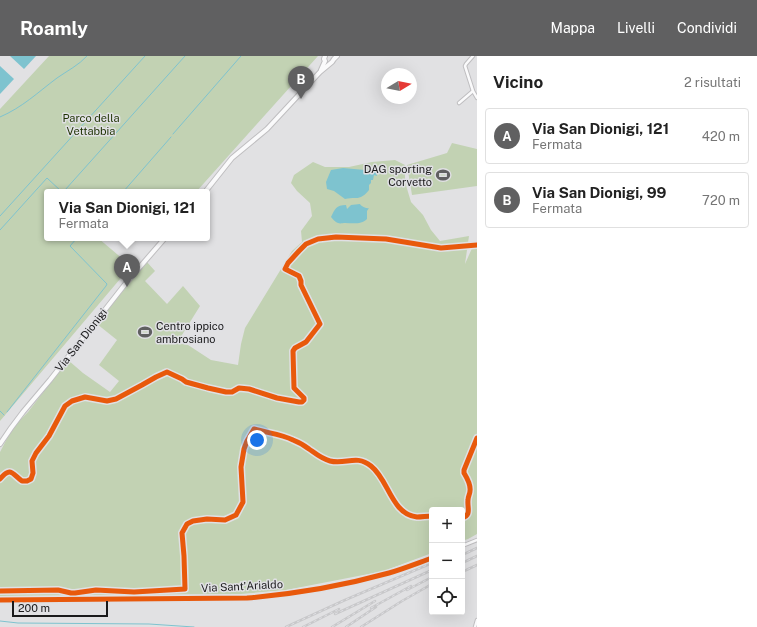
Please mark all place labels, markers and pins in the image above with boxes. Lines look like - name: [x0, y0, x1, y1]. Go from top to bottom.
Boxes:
- pin: B: [288, 66, 314, 99]
- place label: DAG sporting Corvetto: [364, 163, 432, 188]
- sports icon: DAG sporting Corvetto: [435, 167, 451, 183]
- pin: A: [114, 254, 140, 287]
- place label: Centro ippico ambrosiano: [156, 320, 224, 345]
- sports icon: Centro ippico ambrosiano: [137, 324, 153, 340]

